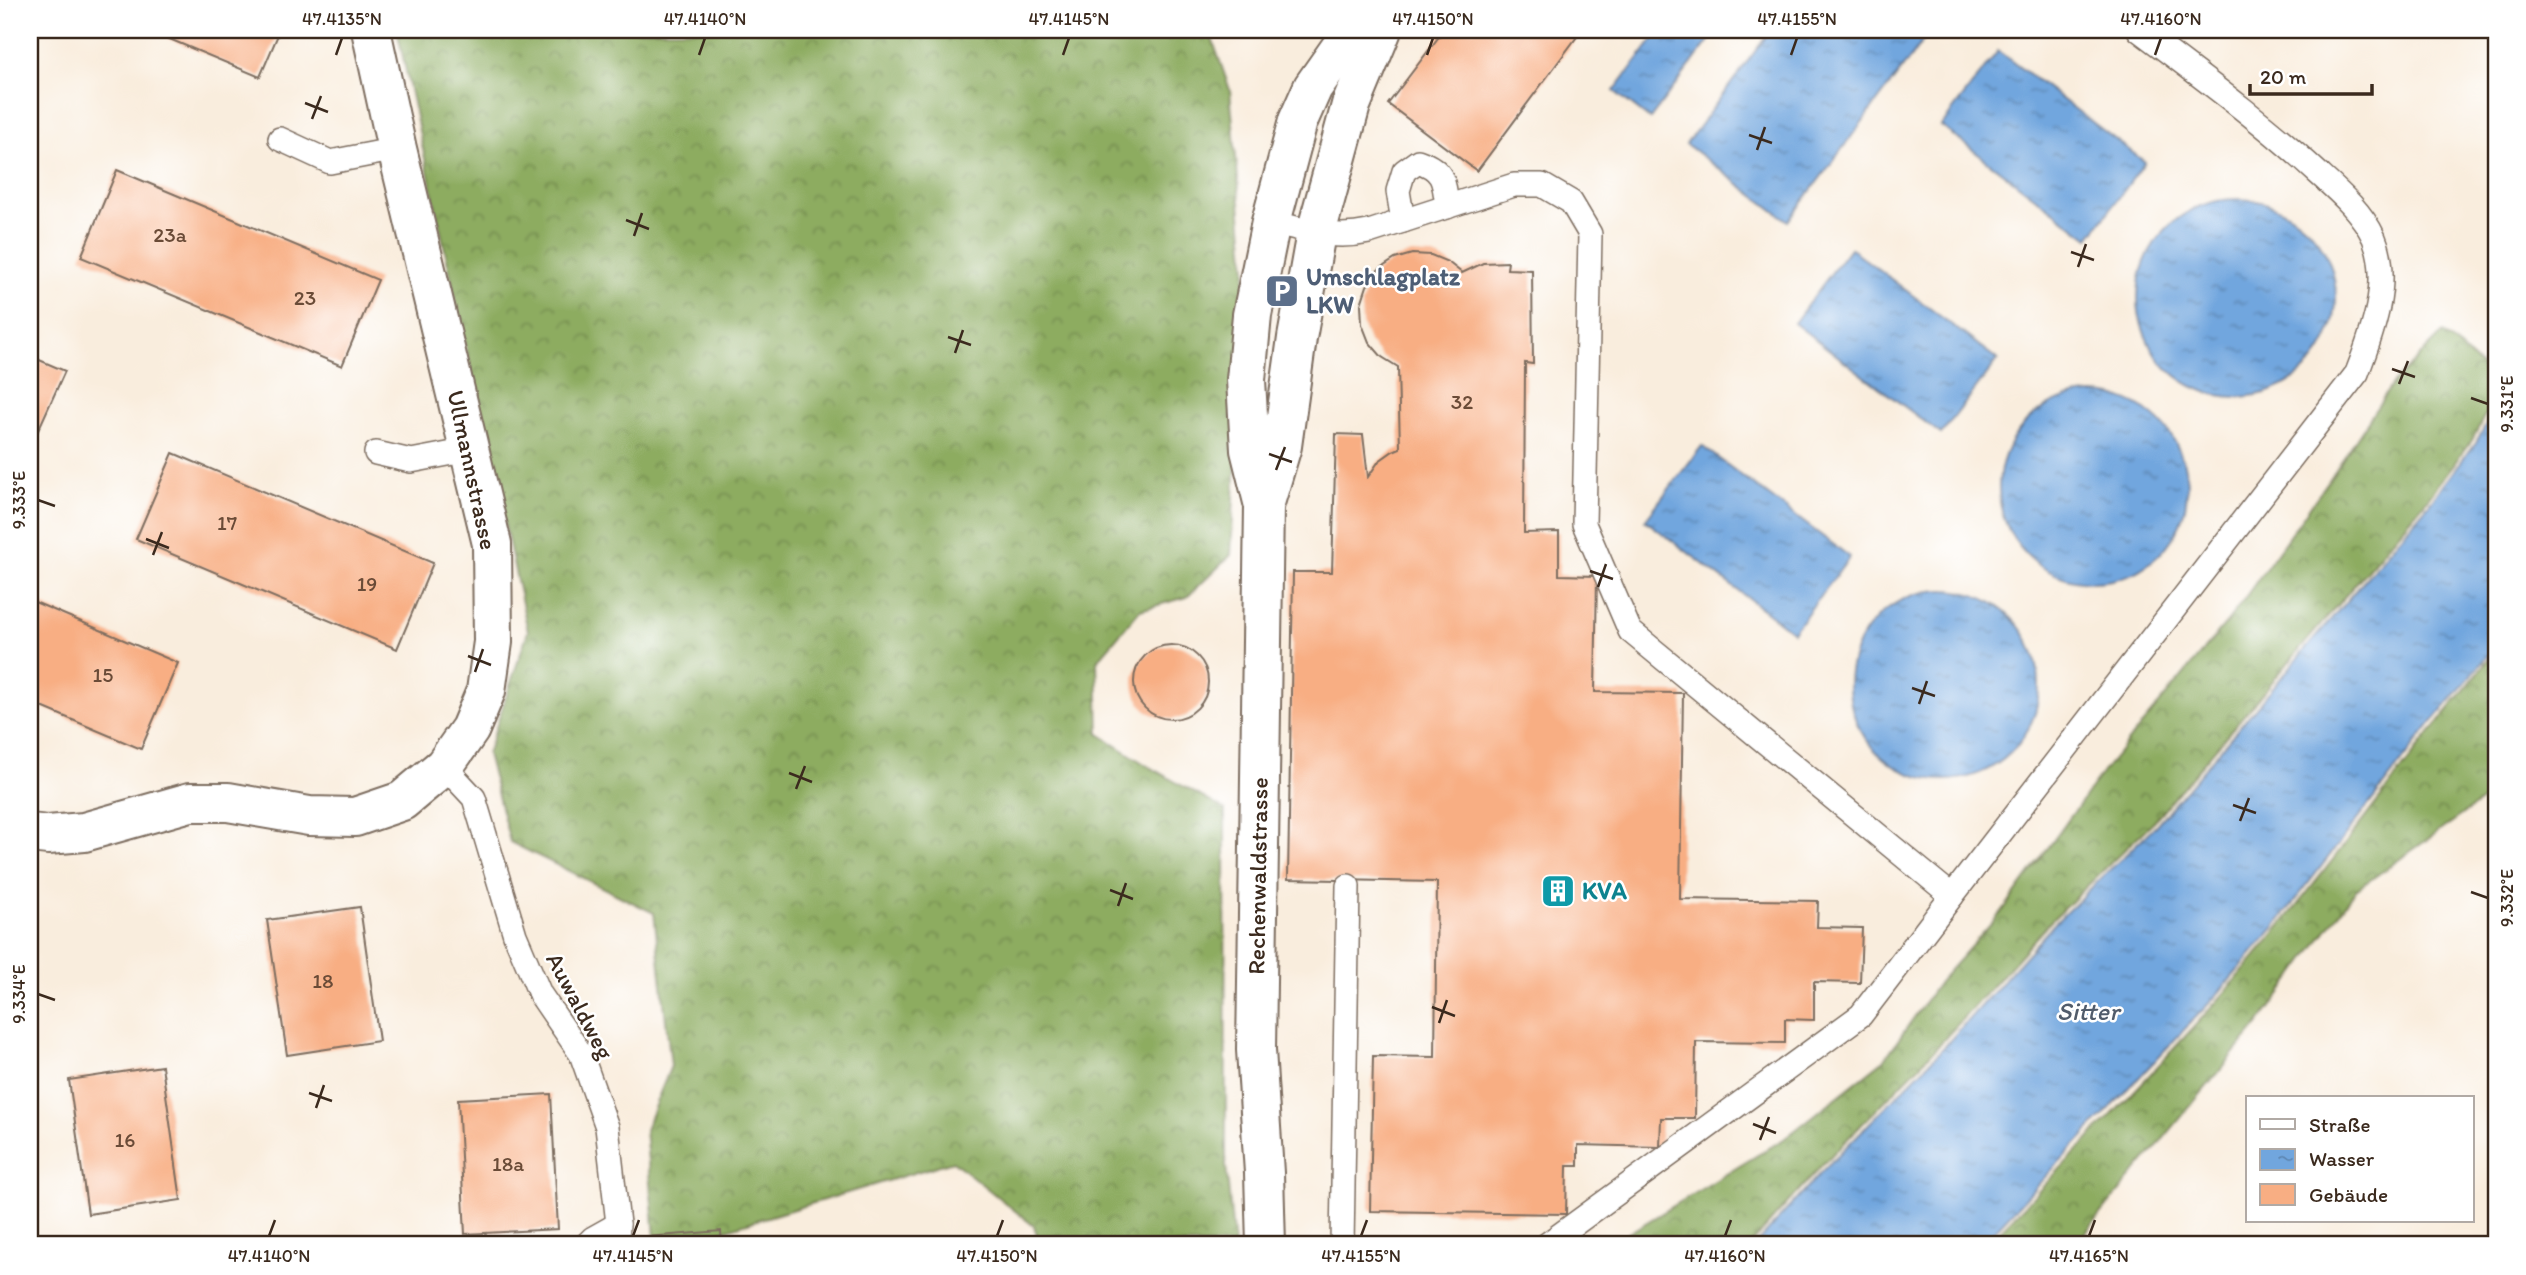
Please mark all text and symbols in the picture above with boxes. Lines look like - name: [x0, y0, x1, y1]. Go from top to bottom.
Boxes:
- text: 47.4135°N: [302, 8, 382, 30]
- text: 47.4140°N: [664, 8, 746, 30]
- text: 47.4145°N: [1028, 8, 1110, 30]
- text: 47.4150°N: [1392, 8, 1474, 30]
- text: 47.4155°N: [1757, 8, 1837, 30]
- text: 47.4160°N: [2120, 8, 2202, 30]
- scale bar: [2250, 52, 2372, 96]
- text: 20 m: [2260, 64, 2307, 89]
- house number: 23a: [153, 222, 187, 247]
- place label: Umschlagplatz LKW: [1306, 262, 1461, 319]
- parking icon: Umschlagplatz LKW: [1263, 272, 1301, 310]
- house number: 23: [294, 285, 316, 310]
- text: 9.331°E: [2496, 375, 2518, 433]
- street label: Ullmannstrasse: [441, 388, 504, 552]
- house number: 32: [1451, 389, 1473, 414]
- text: 9.333°E: [8, 471, 30, 529]
- house number: 17: [217, 510, 237, 535]
- house number: 19: [357, 571, 377, 596]
- house number: 15: [93, 662, 113, 687]
- street label: Rechenwaldstrasse: [1241, 777, 1274, 975]
- text: 9.332°E: [2496, 869, 2518, 927]
- building icon: KVA: [1539, 872, 1577, 910]
- place label: KVA: [1582, 876, 1627, 905]
- street label: Auwaldweg: [540, 948, 621, 1065]
- text: 9.334°E: [8, 964, 30, 1024]
- house number: 18: [312, 968, 334, 993]
- water label: Sitter: [2057, 995, 2122, 1027]
- legend: [2246, 1096, 2474, 1222]
- text: Straße: [2309, 1112, 2370, 1137]
- house number: 16: [115, 1127, 135, 1152]
- text: Wasser: [2309, 1146, 2375, 1171]
- house number: 18a: [492, 1151, 524, 1176]
- text: Gebäude: [2309, 1182, 2388, 1207]
- text: 47.4140°N: [228, 1245, 310, 1267]
- text: 47.4145°N: [592, 1245, 674, 1267]
- text: 47.4150°N: [956, 1245, 1038, 1267]
- text: 47.4155°N: [1321, 1245, 1401, 1267]
- text: 47.4160°N: [1684, 1245, 1766, 1267]
- text: 47.4165°N: [2049, 1245, 2129, 1267]

